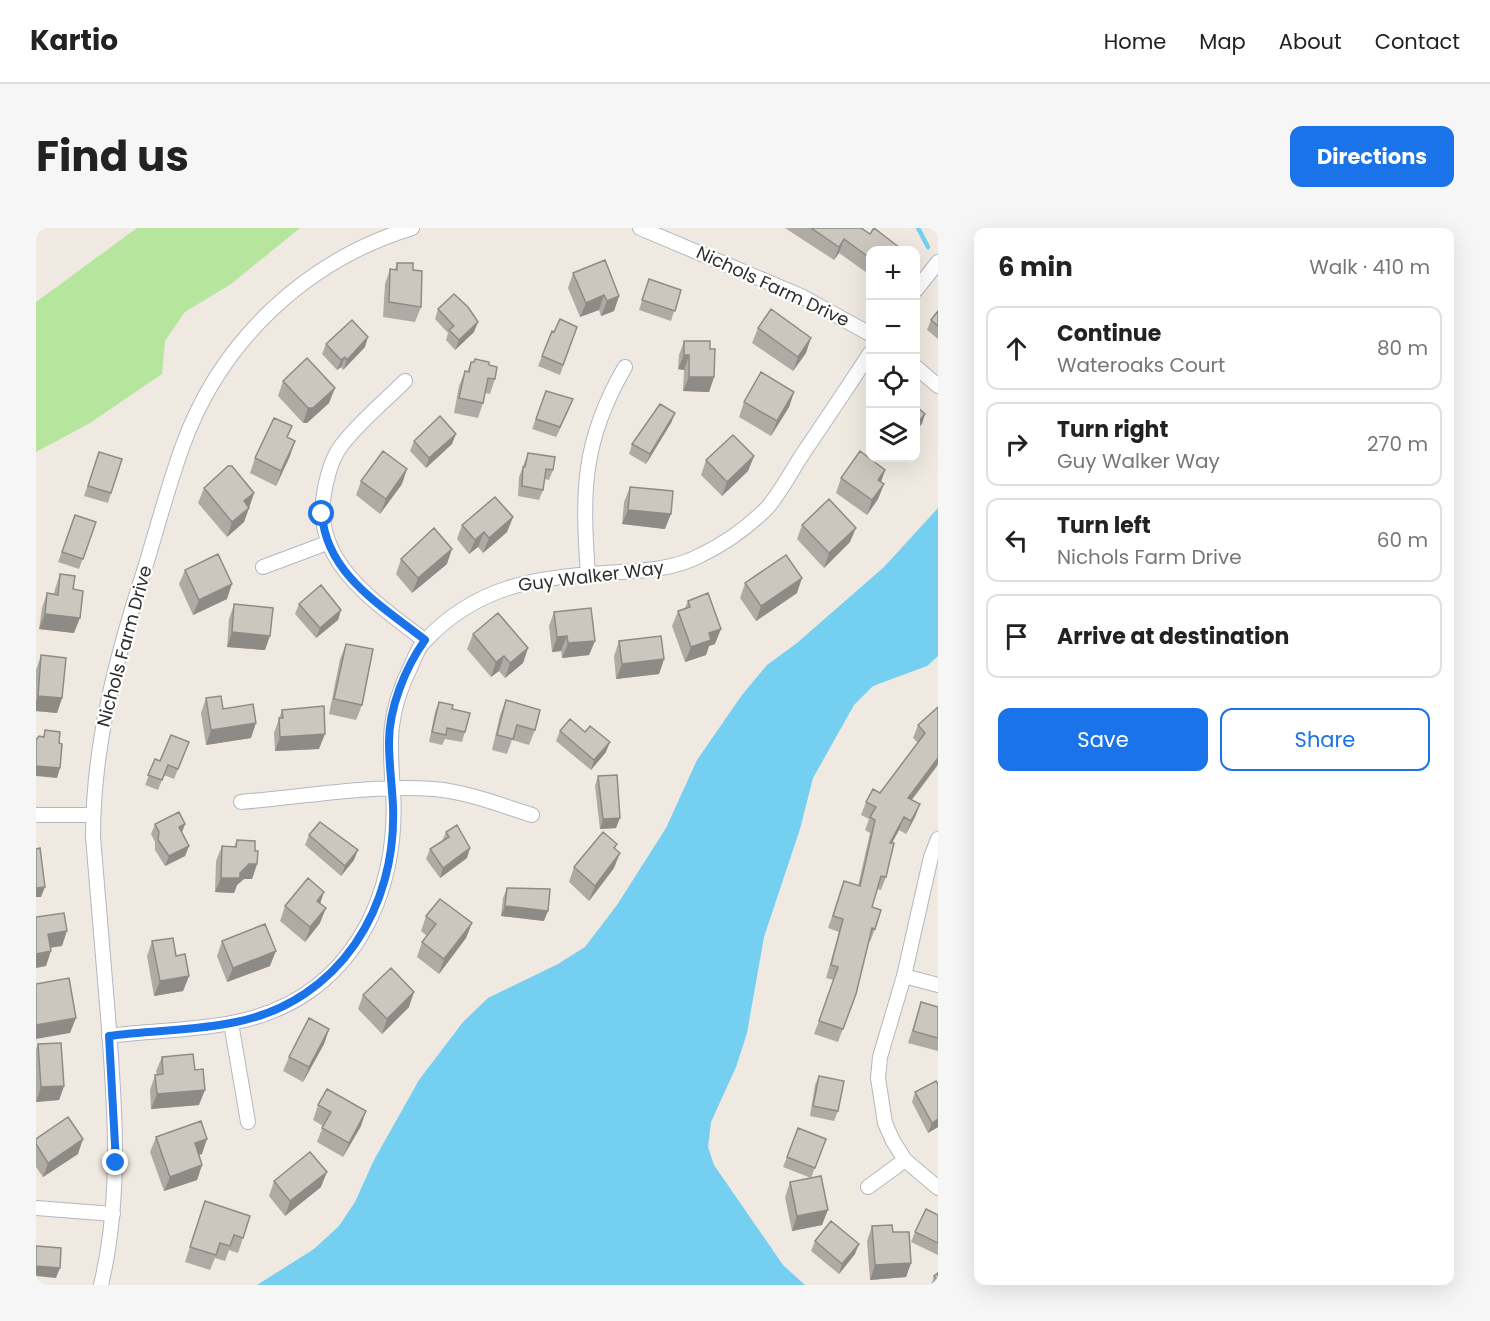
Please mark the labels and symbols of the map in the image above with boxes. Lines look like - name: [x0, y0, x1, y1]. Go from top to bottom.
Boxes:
- street label: Nichols Farm Drive: [692, 240, 854, 332]
- route start: [308, 500, 334, 526]
- street label: Guy Walker Way: [517, 555, 665, 597]
- street label: Nichols Farm Drive: [90, 563, 158, 729]
- route end: [102, 1149, 128, 1175]

